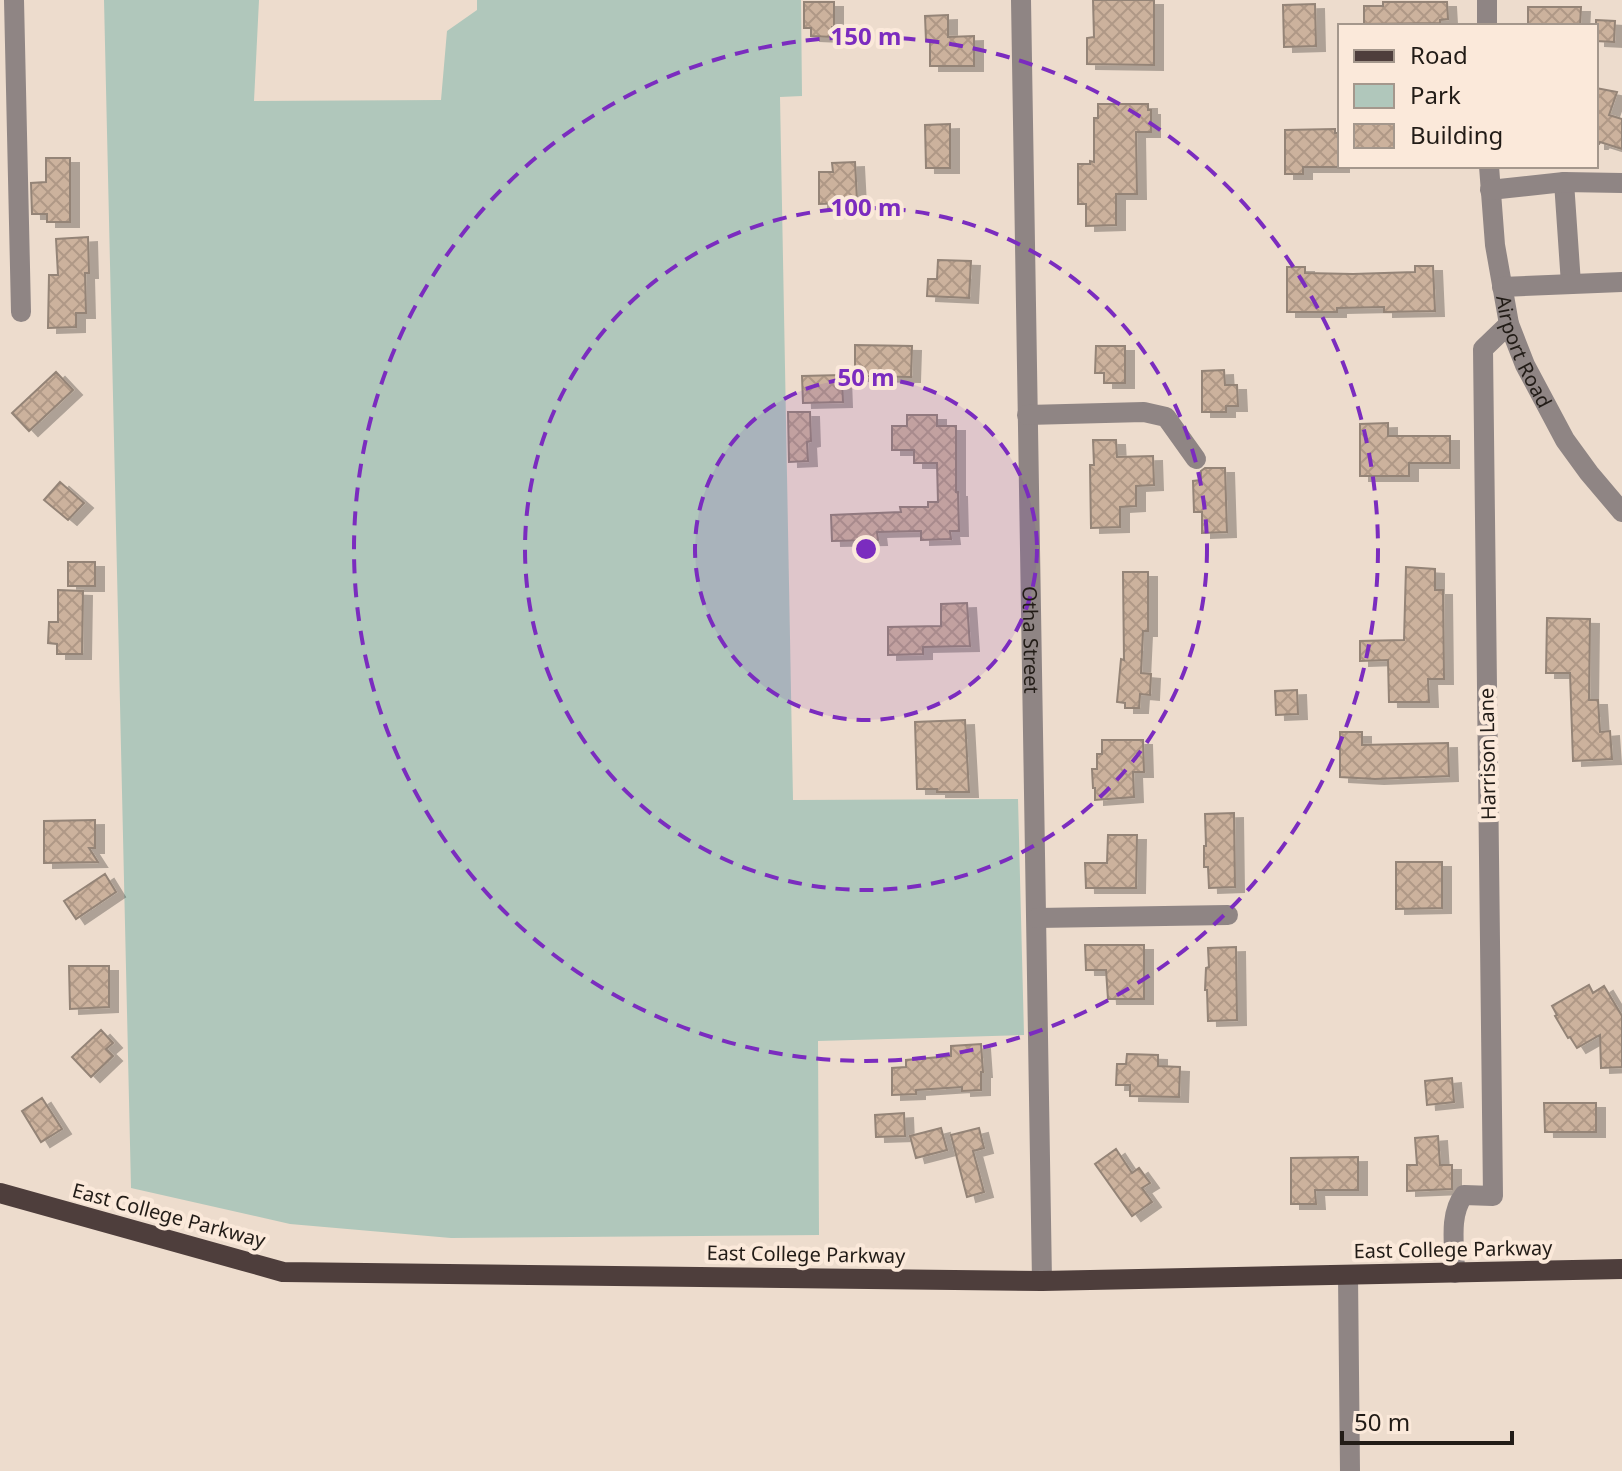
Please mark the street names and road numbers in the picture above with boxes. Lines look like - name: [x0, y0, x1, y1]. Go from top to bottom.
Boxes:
- street label: Airport Road: [1491, 293, 1559, 412]
- street label: Otha Street: [1017, 586, 1046, 694]
- street label: Harrison Lane: [1472, 688, 1502, 820]
- street label: East College Parkway: [69, 1176, 269, 1254]
- street label: East College Parkway: [1353, 1234, 1553, 1264]
- street label: East College Parkway: [706, 1239, 906, 1269]

